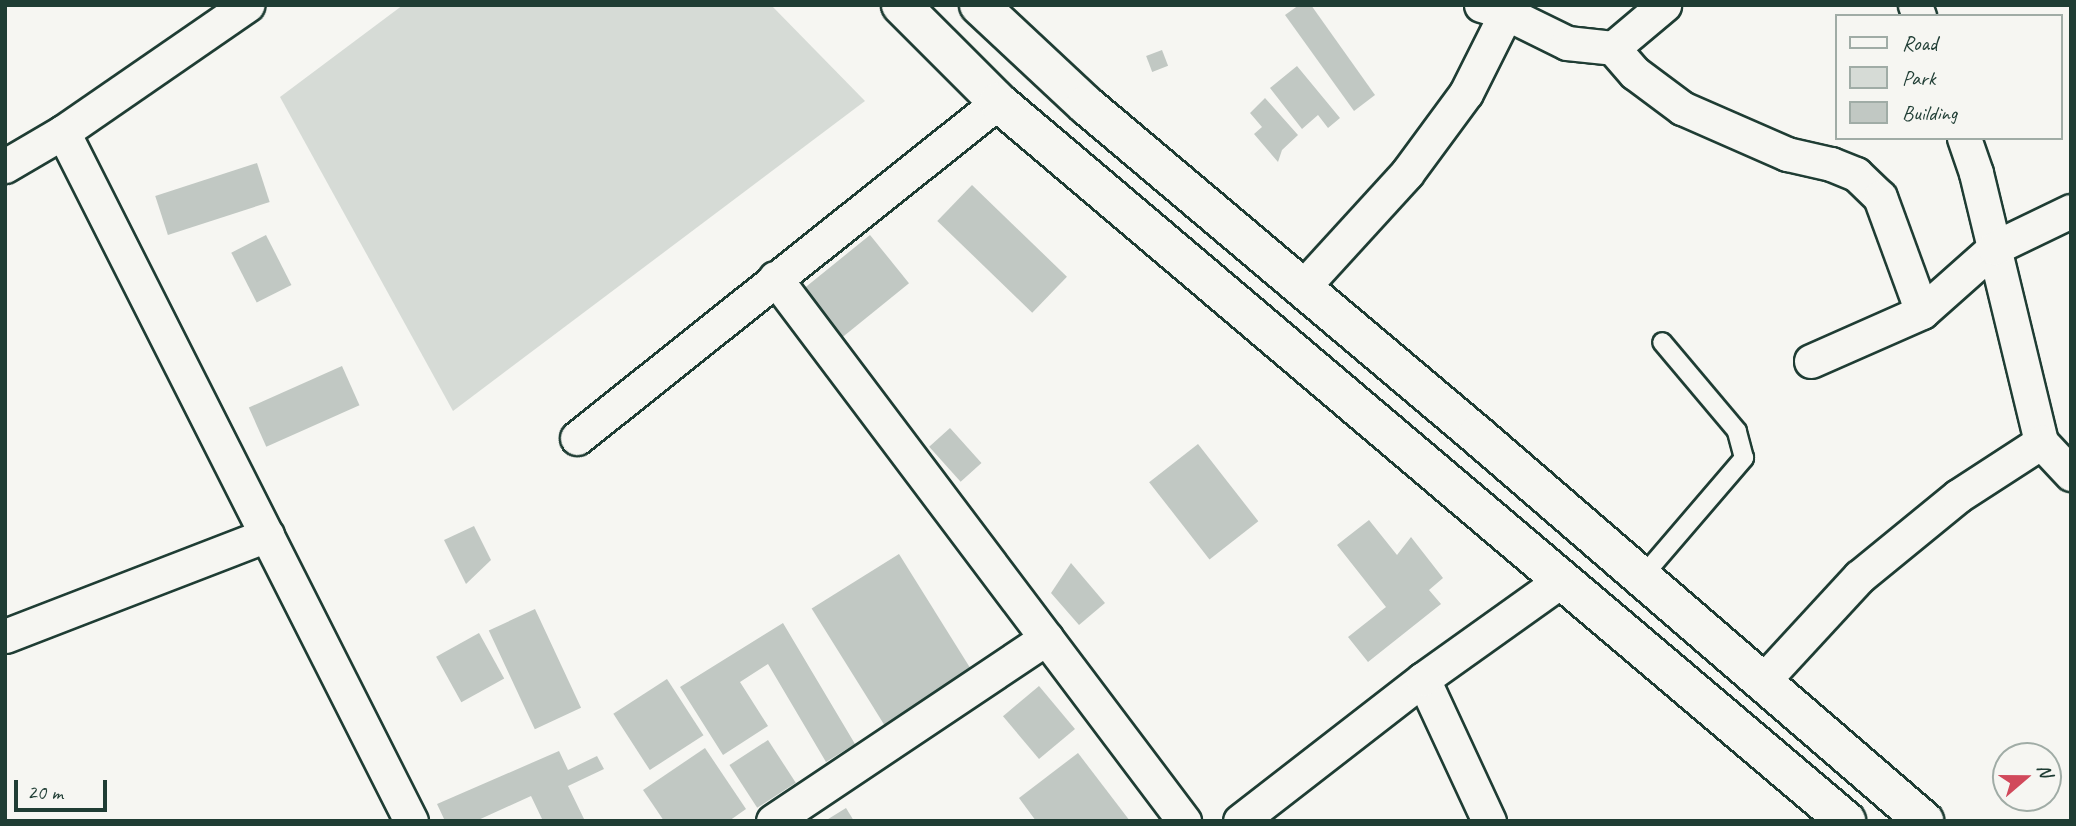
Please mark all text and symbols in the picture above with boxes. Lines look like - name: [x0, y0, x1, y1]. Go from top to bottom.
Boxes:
- legend: [1834, 14, 2062, 140]
- text: Road: [1902, 30, 1937, 56]
- text: Park: [1902, 65, 1935, 91]
- text: Building: [1902, 100, 1957, 126]
- north arrow: [1992, 742, 2062, 812]
- text: N: [2032, 761, 2058, 780]
- scale bar: [18, 766, 110, 810]
- text: 20 m: [27, 779, 63, 805]

